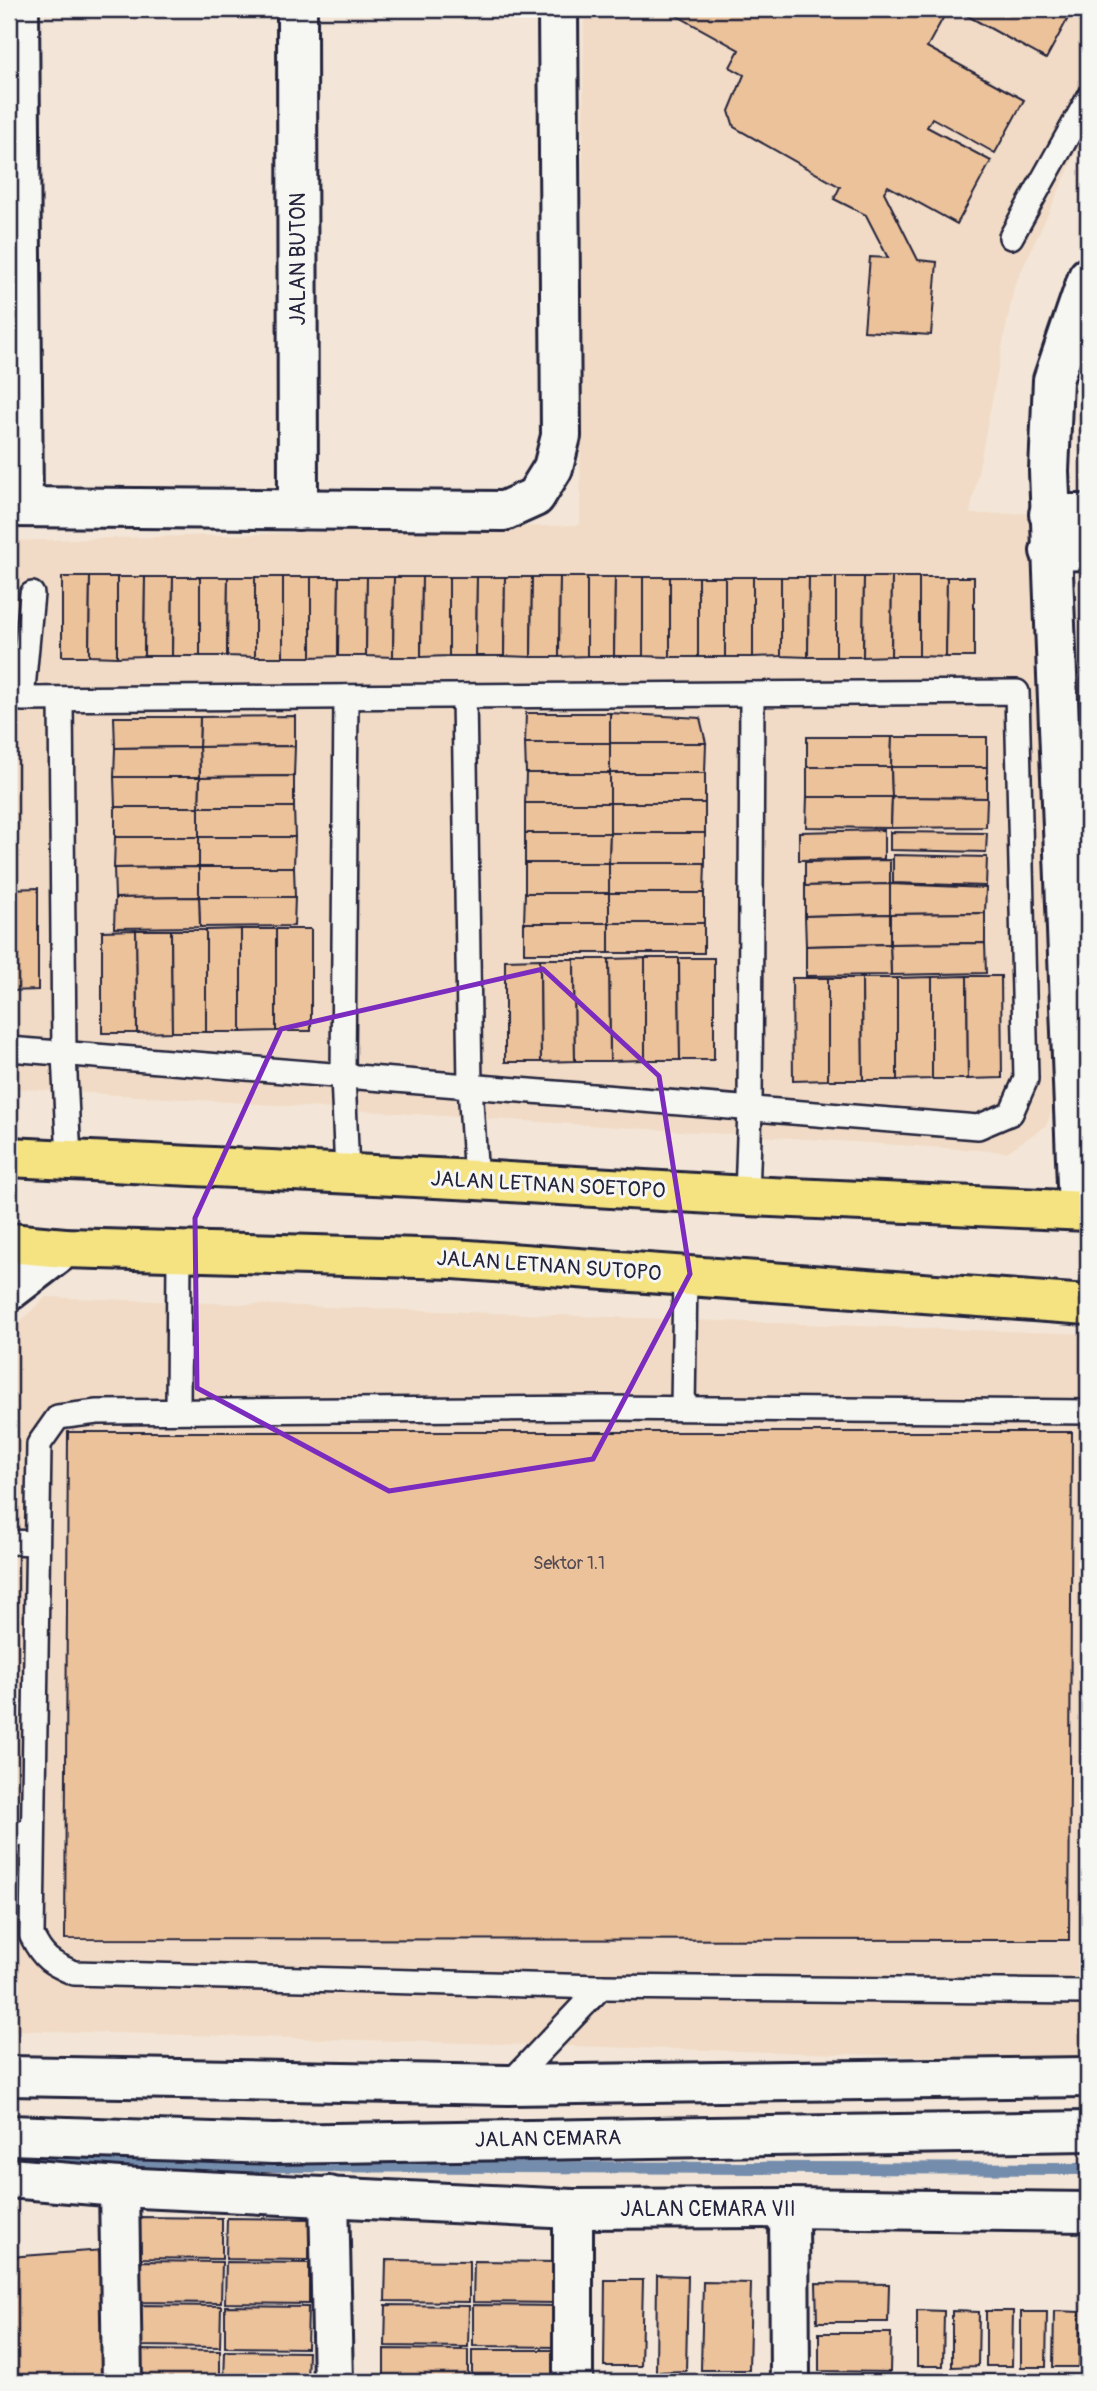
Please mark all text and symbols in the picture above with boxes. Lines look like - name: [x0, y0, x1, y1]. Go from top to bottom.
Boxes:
- street label: JALAN BUTON: [285, 193, 312, 325]
- street label: JALAN LETNAN SOETOPO: [430, 1165, 666, 1205]
- street label: JALAN LETNAN SUTOPO: [436, 1245, 662, 1287]
- house number: Sektor 1.1: [533, 1552, 605, 1575]
- street label: JALAN CEMARA: [475, 2124, 621, 2154]
- street label: JALAN CEMARA VII: [620, 2196, 796, 2223]

